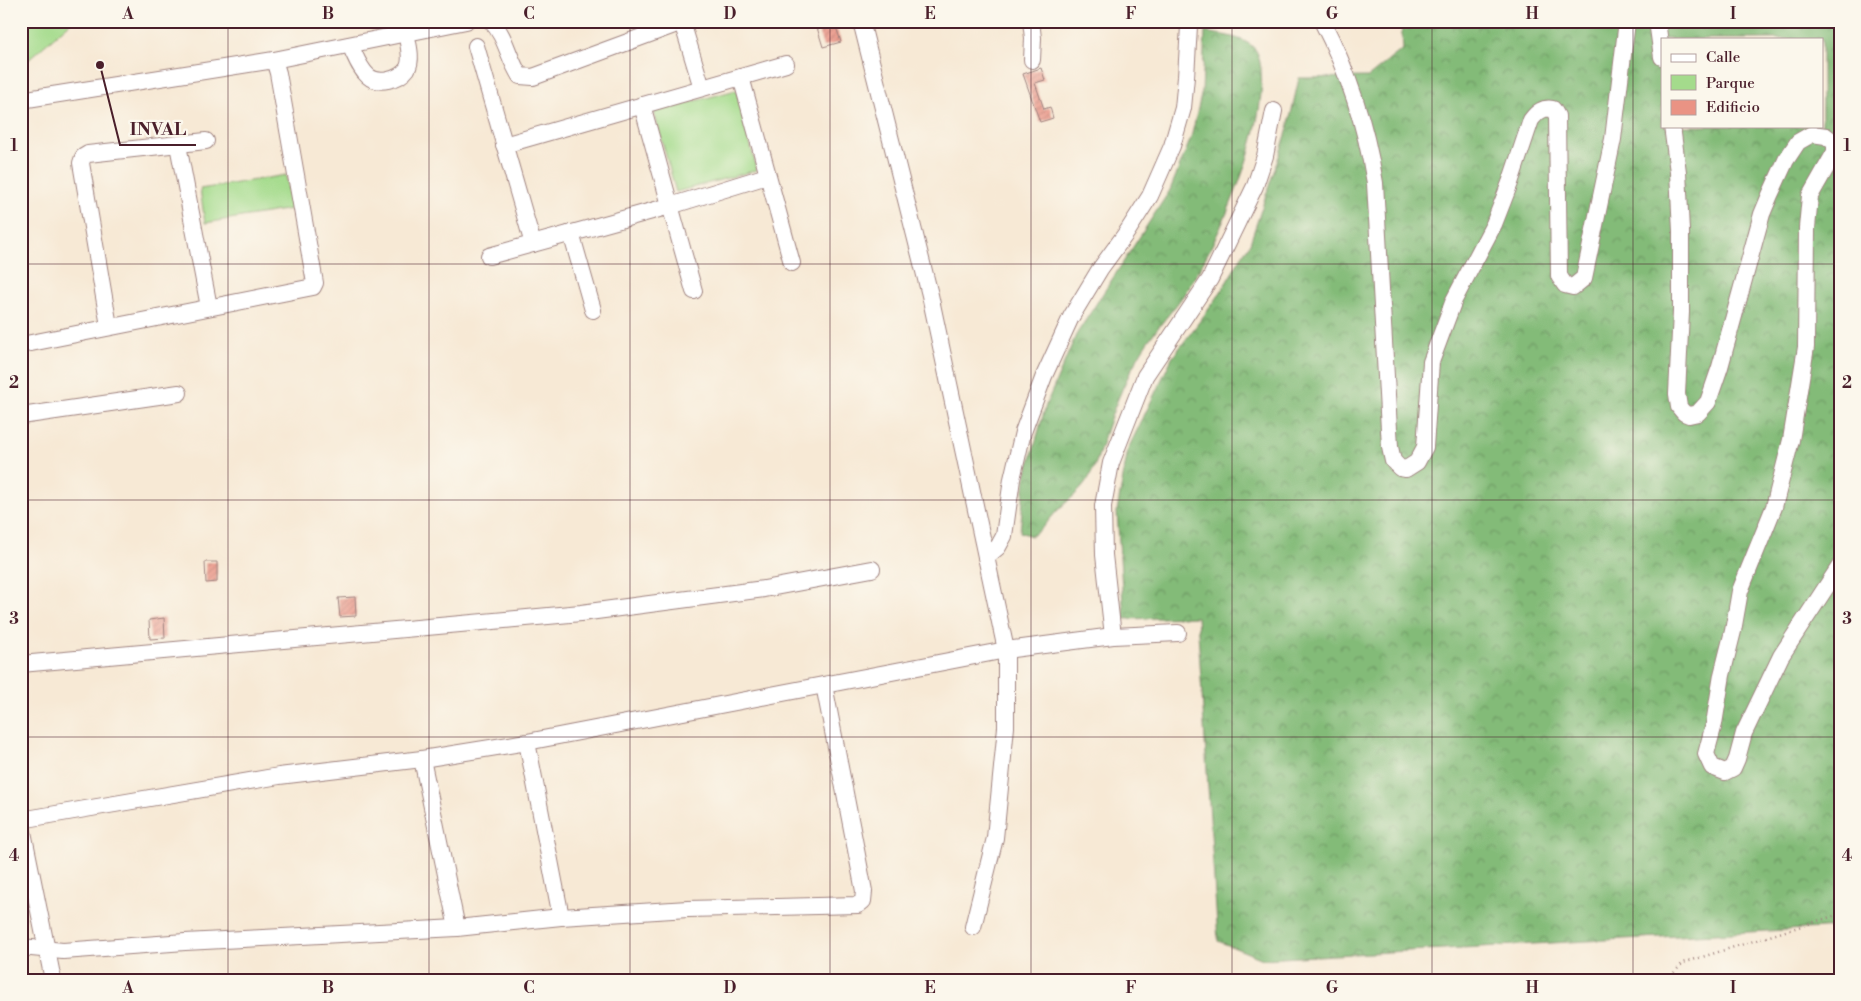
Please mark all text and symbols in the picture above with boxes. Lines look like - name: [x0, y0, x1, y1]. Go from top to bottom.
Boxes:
- text: A: [121, 4, 134, 24]
- text: B: [322, 4, 334, 24]
- text: C: [523, 4, 535, 24]
- text: D: [724, 4, 737, 24]
- text: E: [924, 4, 936, 24]
- text: F: [1125, 4, 1137, 24]
- text: G: [1326, 4, 1339, 24]
- text: H: [1525, 4, 1539, 24]
- text: I: [1730, 4, 1736, 24]
- legend: [1661, 38, 1824, 128]
- text: Calle: [1706, 48, 1740, 67]
- text: Parque: [1706, 74, 1755, 93]
- text: Edificio: [1706, 98, 1760, 117]
- callout: INVAL: [120, 112, 196, 145]
- text: INVAL: [130, 118, 186, 141]
- text: 1: [10, 136, 18, 156]
- text: 1: [1843, 136, 1851, 156]
- text: 2: [9, 373, 19, 393]
- text: 2: [1842, 373, 1852, 393]
- text: 3: [9, 609, 19, 629]
- text: 3: [1842, 609, 1852, 629]
- text: 4: [9, 846, 20, 866]
- text: 4: [1842, 846, 1853, 866]
- text: A: [121, 978, 134, 998]
- text: B: [322, 978, 334, 998]
- text: C: [523, 978, 535, 998]
- text: D: [724, 978, 737, 998]
- text: E: [924, 978, 936, 998]
- text: F: [1125, 978, 1137, 998]
- text: G: [1326, 978, 1339, 998]
- text: H: [1525, 978, 1539, 998]
- text: I: [1730, 978, 1736, 998]

